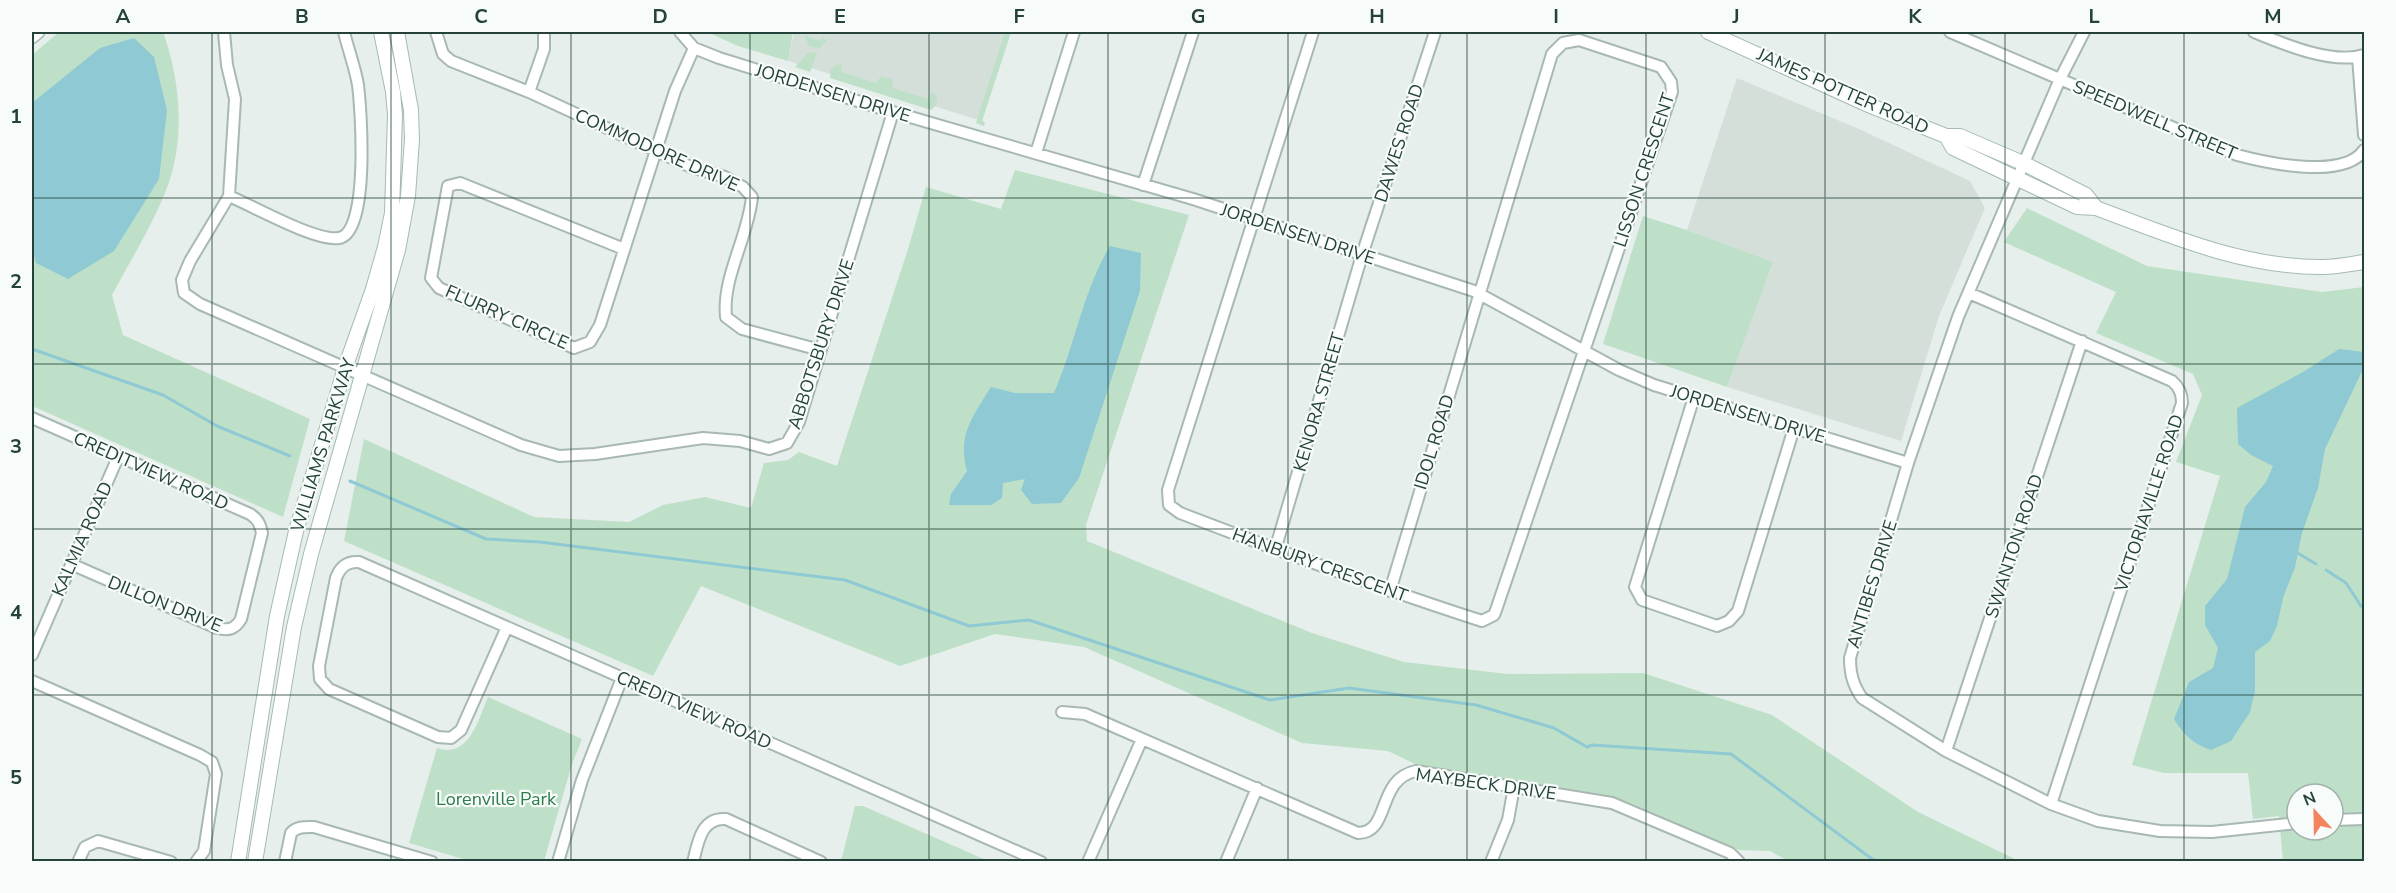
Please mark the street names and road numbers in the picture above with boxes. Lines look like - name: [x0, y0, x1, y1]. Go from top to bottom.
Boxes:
- street label: JAMES POTTER ROAD: [1752, 42, 1933, 140]
- street label: JORDENSEN DRIVE: [751, 58, 914, 128]
- street label: SPEEDWELL STREET: [2069, 75, 2241, 166]
- street label: DAWES ROAD: [1369, 81, 1429, 205]
- street label: LISSON CRESCENT: [1608, 90, 1680, 250]
- street label: COMMODORE DRIVE: [571, 103, 743, 197]
- street label: JORDENSEN DRIVE: [1217, 197, 1378, 270]
- street label: ABBOTSBURY DRIVE: [782, 256, 860, 432]
- street label: FLURRY CIRCLE: [442, 279, 572, 355]
- street label: KENORA STREET: [1288, 329, 1350, 474]
- street label: WILLIAMS PARKWAY: [285, 355, 361, 535]
- street label: JORDENSEN DRIVE: [1666, 379, 1829, 449]
- street label: IDOL ROAD: [1408, 392, 1460, 492]
- street label: VICTORIAVILLE ROAD: [2109, 411, 2189, 596]
- street label: CREDITVIEW ROAD: [70, 426, 232, 516]
- street label: SWANTON ROAD: [1979, 471, 2049, 621]
- street label: KALMIA ROAD: [46, 478, 118, 600]
- street label: ANTIBES DRIVE: [1841, 517, 1903, 651]
- street label: HANBURY CRESCENT: [1229, 522, 1411, 608]
- street label: DILLON DRIVE: [104, 570, 226, 638]
- street label: CREDITVIEW ROAD: [613, 665, 775, 755]
- street label: MAYBECK DRIVE: [1414, 762, 1558, 806]

